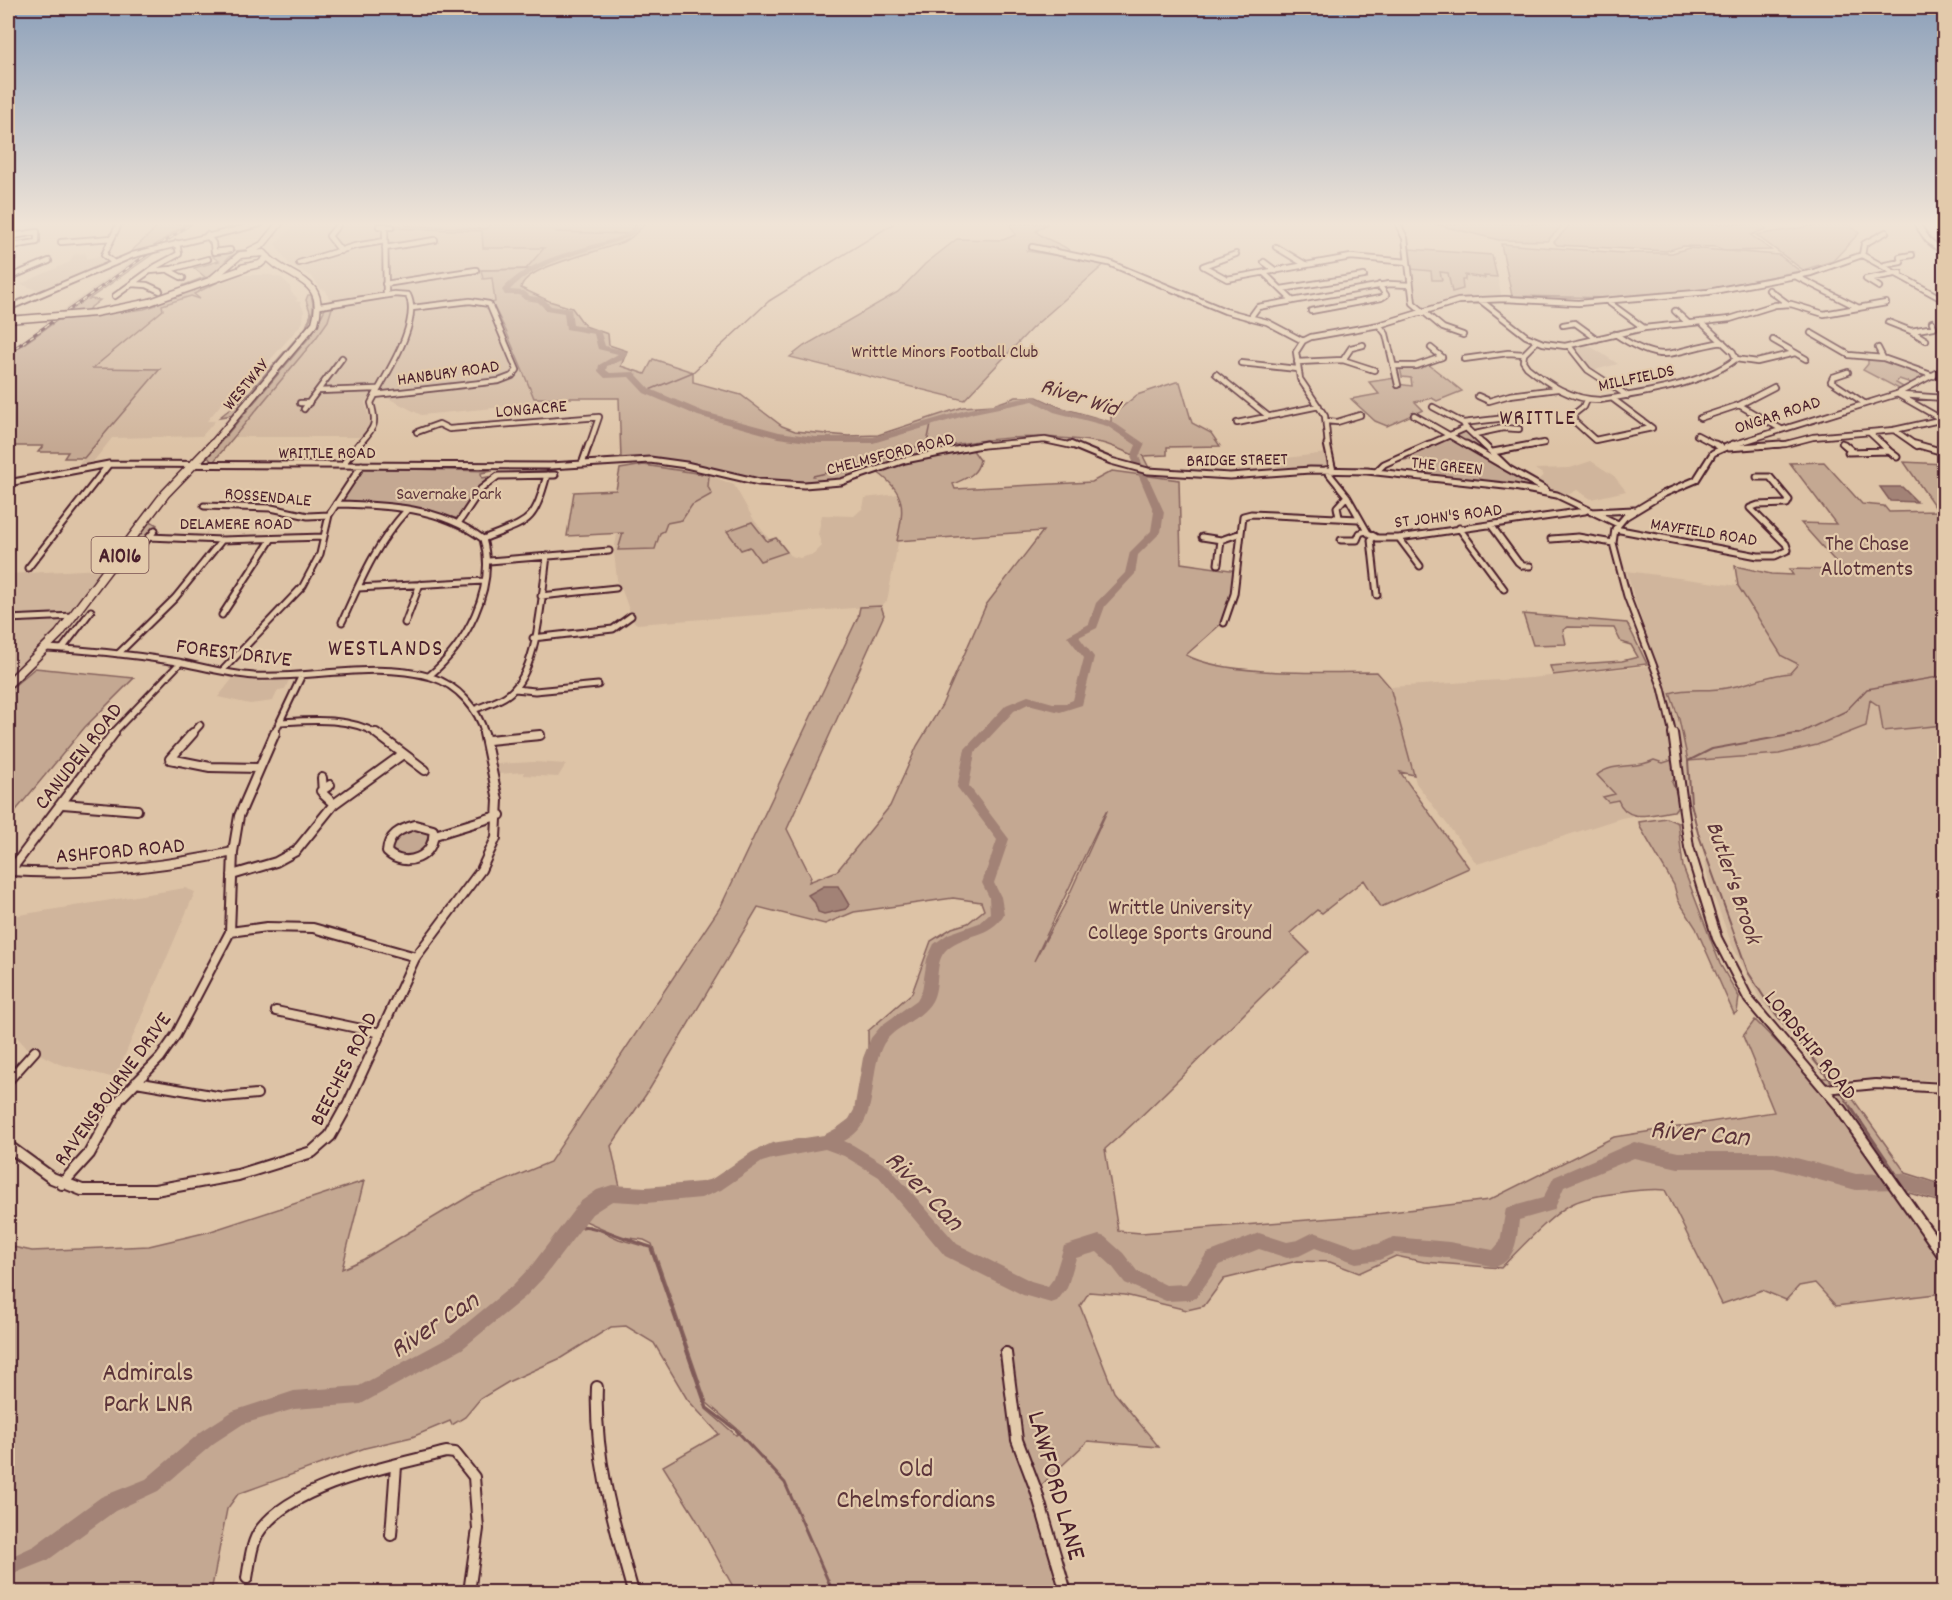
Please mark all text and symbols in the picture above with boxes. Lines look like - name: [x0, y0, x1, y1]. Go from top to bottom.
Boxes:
- park label: Writtle Minors Football Club: [852, 341, 1039, 366]
- street label: WESTWAY: [218, 353, 277, 417]
- street label: HANBURY ROAD: [396, 355, 501, 394]
- street label: MILLFIELDS: [1596, 359, 1677, 400]
- water label: River Wid: [1036, 370, 1125, 428]
- street label: ONGAR ROAD: [1731, 391, 1824, 442]
- street label: LONGACRE: [495, 395, 568, 426]
- district label: WRITTLE: [1499, 404, 1577, 435]
- street label: CHELMSFORD ROAD: [824, 427, 957, 483]
- street label: WRITTLE ROAD: [279, 442, 375, 467]
- street label: BRIDGE STREET: [1186, 448, 1288, 475]
- street label: THE GREEN: [1410, 451, 1484, 484]
- street label: ROSSENDALE: [224, 482, 312, 515]
- park label: Savernake Park: [396, 483, 502, 508]
- street label: ST JOHN'S ROAD: [1393, 498, 1503, 536]
- street label: DELAMERE ROAD: [180, 513, 292, 538]
- street label: MAYFIELD ROAD: [1648, 513, 1759, 554]
- park label: The Chase Allotments: [1821, 530, 1913, 586]
- road number: A1016: [92, 537, 148, 573]
- street label: FOREST DRIVE: [174, 632, 293, 677]
- district label: WESTLANDS: [328, 633, 444, 667]
- street label: CANUDEN ROAD: [28, 697, 131, 817]
- water label: Butler's Brook: [1695, 817, 1770, 951]
- street label: ASHFORD ROAD: [55, 831, 186, 874]
- park label: Writtle University College Sports Ground: [1088, 894, 1272, 950]
- street label: LORDSHIP ROAD: [1755, 985, 1863, 1108]
- street label: RAVENSBOURNE DRIVE: [47, 1007, 180, 1173]
- street label: BEECHES ROAD: [303, 1007, 387, 1132]
- water label: River Can: [1648, 1112, 1752, 1160]
- water label: River Can: [873, 1143, 972, 1243]
- water label: River Can: [383, 1283, 489, 1371]
- park label: Admirals Park LNR: [102, 1355, 194, 1425]
- street label: LAWFORD LANE: [1015, 1407, 1095, 1565]
- park label: Old Chelmsfordians: [836, 1451, 996, 1521]

